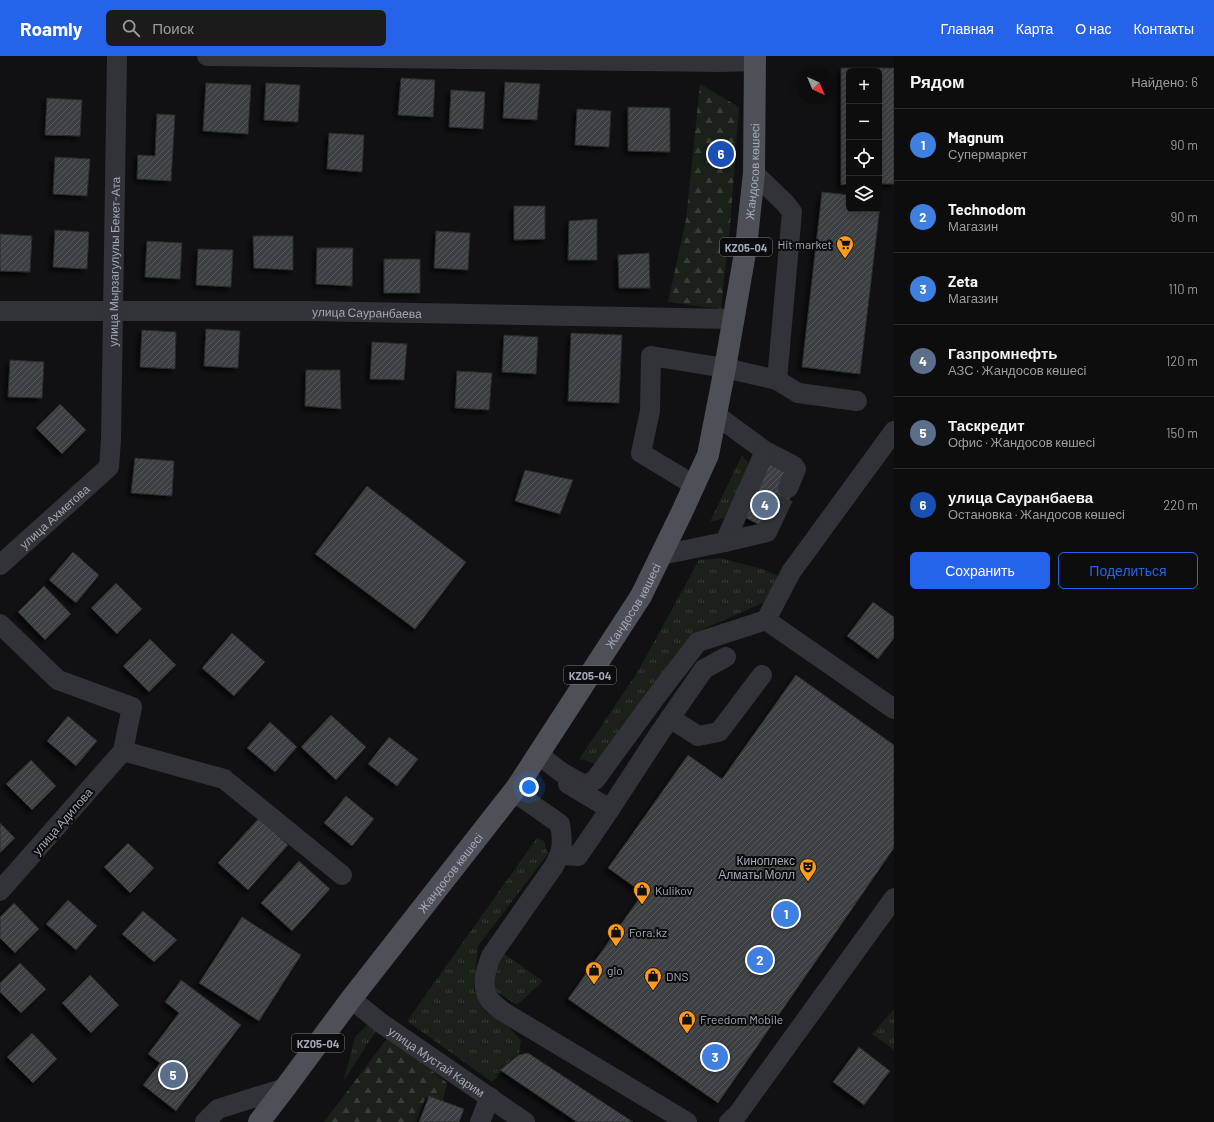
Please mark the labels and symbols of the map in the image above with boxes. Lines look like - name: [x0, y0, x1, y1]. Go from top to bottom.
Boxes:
- north arrow: [798, 68, 834, 104]
- street label: Жандосов көшесі: [742, 123, 761, 220]
- pin: 6: [708, 139, 734, 169]
- street label: улица Мырзагулулы Бекет-Ата: [105, 176, 122, 347]
- supermarket icon: Hit market: [835, 234, 855, 259]
- place label: Hit market: [777, 237, 832, 251]
- road number: KZ05-04: [720, 238, 772, 256]
- street label: улица Сауранбаева: [312, 304, 422, 320]
- street label: улица Ахметова: [17, 481, 92, 552]
- pin: 4: [752, 490, 778, 520]
- street label: Жандосов көшесі: [602, 561, 663, 651]
- road number: KZ05-04: [564, 666, 616, 684]
- your location: [519, 777, 539, 797]
- street label: улица Адилова: [29, 785, 96, 858]
- street label: Жандосов көшесі: [415, 830, 485, 915]
- place label: Киноплекс Алматы Молл: [718, 853, 795, 881]
- theatre icon: Киноплекс Алматы Молл: [798, 857, 818, 882]
- shop icon: Kulikov: [632, 880, 652, 905]
- place label: Kulikov: [655, 883, 693, 897]
- pin: 1: [773, 899, 799, 929]
- shop icon: Fora.kz: [606, 922, 626, 947]
- place label: Fora.kz: [629, 925, 667, 939]
- pin: 2: [747, 945, 773, 975]
- shop icon: glo: [584, 960, 604, 985]
- place label: glo: [607, 963, 623, 977]
- shop icon: DNS: [643, 966, 663, 991]
- place label: DNS: [666, 969, 689, 983]
- shop icon: Freedom Mobile: [677, 1009, 697, 1034]
- place label: Freedom Mobile: [700, 1012, 783, 1026]
- street label: улица Мустай Карим: [385, 1023, 488, 1099]
- road number: KZ05-04: [292, 1034, 344, 1052]
- pin: 3: [702, 1042, 728, 1072]
- pin: 5: [160, 1060, 186, 1090]

